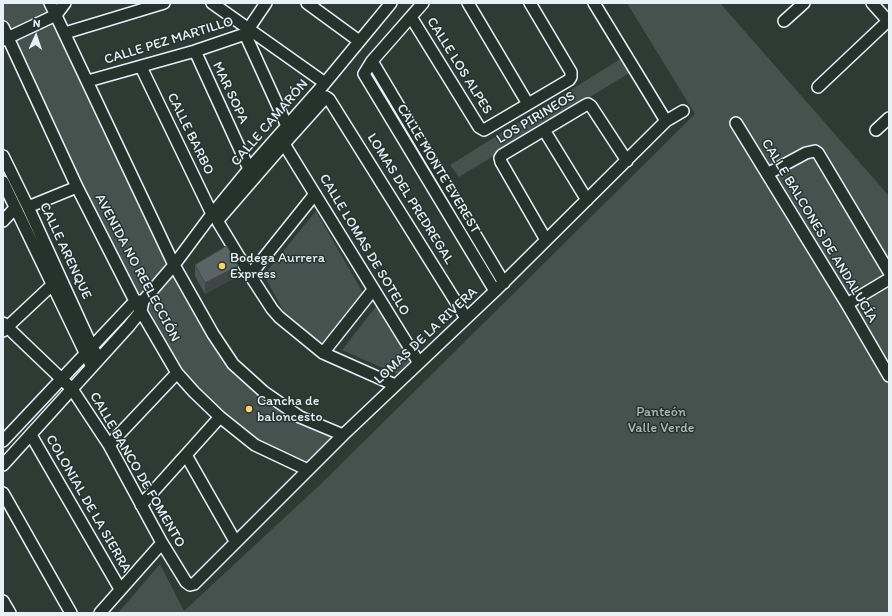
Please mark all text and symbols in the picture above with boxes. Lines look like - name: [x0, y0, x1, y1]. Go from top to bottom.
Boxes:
- street label: CALLE PEZ MARTILLO: [102, 13, 236, 69]
- street label: CALLE LOS ALPES: [423, 15, 495, 117]
- north arrow: [16, 16, 56, 56]
- text: N: [33, 17, 41, 30]
- street label: MAR SOPA: [208, 59, 252, 127]
- street label: CALLE CAMARÓN: [228, 76, 312, 170]
- street label: LOS PIRINEOS: [494, 88, 578, 148]
- street label: CALLE BARBO: [163, 90, 217, 178]
- street label: CALLE MONTE EVEREST: [393, 101, 483, 237]
- street label: LOMAS DEL PREDREGAL: [363, 130, 457, 268]
- street label: CALLE BALCONES DE ANDALUCÍA: [757, 136, 881, 326]
- street label: CALLE LOMAS DE SOTELO: [315, 171, 413, 319]
- street label: AVENIDA NO REELECCIÓN: [91, 191, 183, 345]
- street label: CALLE ARENQUE: [35, 200, 95, 302]
- place label: Bodega Aurrera Express: [230, 250, 325, 282]
- marker: Bodega Aurrera Express: [217, 261, 227, 271]
- street label: LOMAS DE LA RIVERA: [371, 284, 481, 388]
- street label: CALLE BANCO DE FOMENTO: [86, 389, 188, 551]
- place label: Cancha de baloncesto: [257, 393, 323, 426]
- marker: Cancha de baloncesto: [244, 404, 254, 414]
- park label: Panteón Valle Verde: [628, 404, 694, 436]
- street label: COLONIAL DE LA SIERRA: [42, 432, 134, 576]

